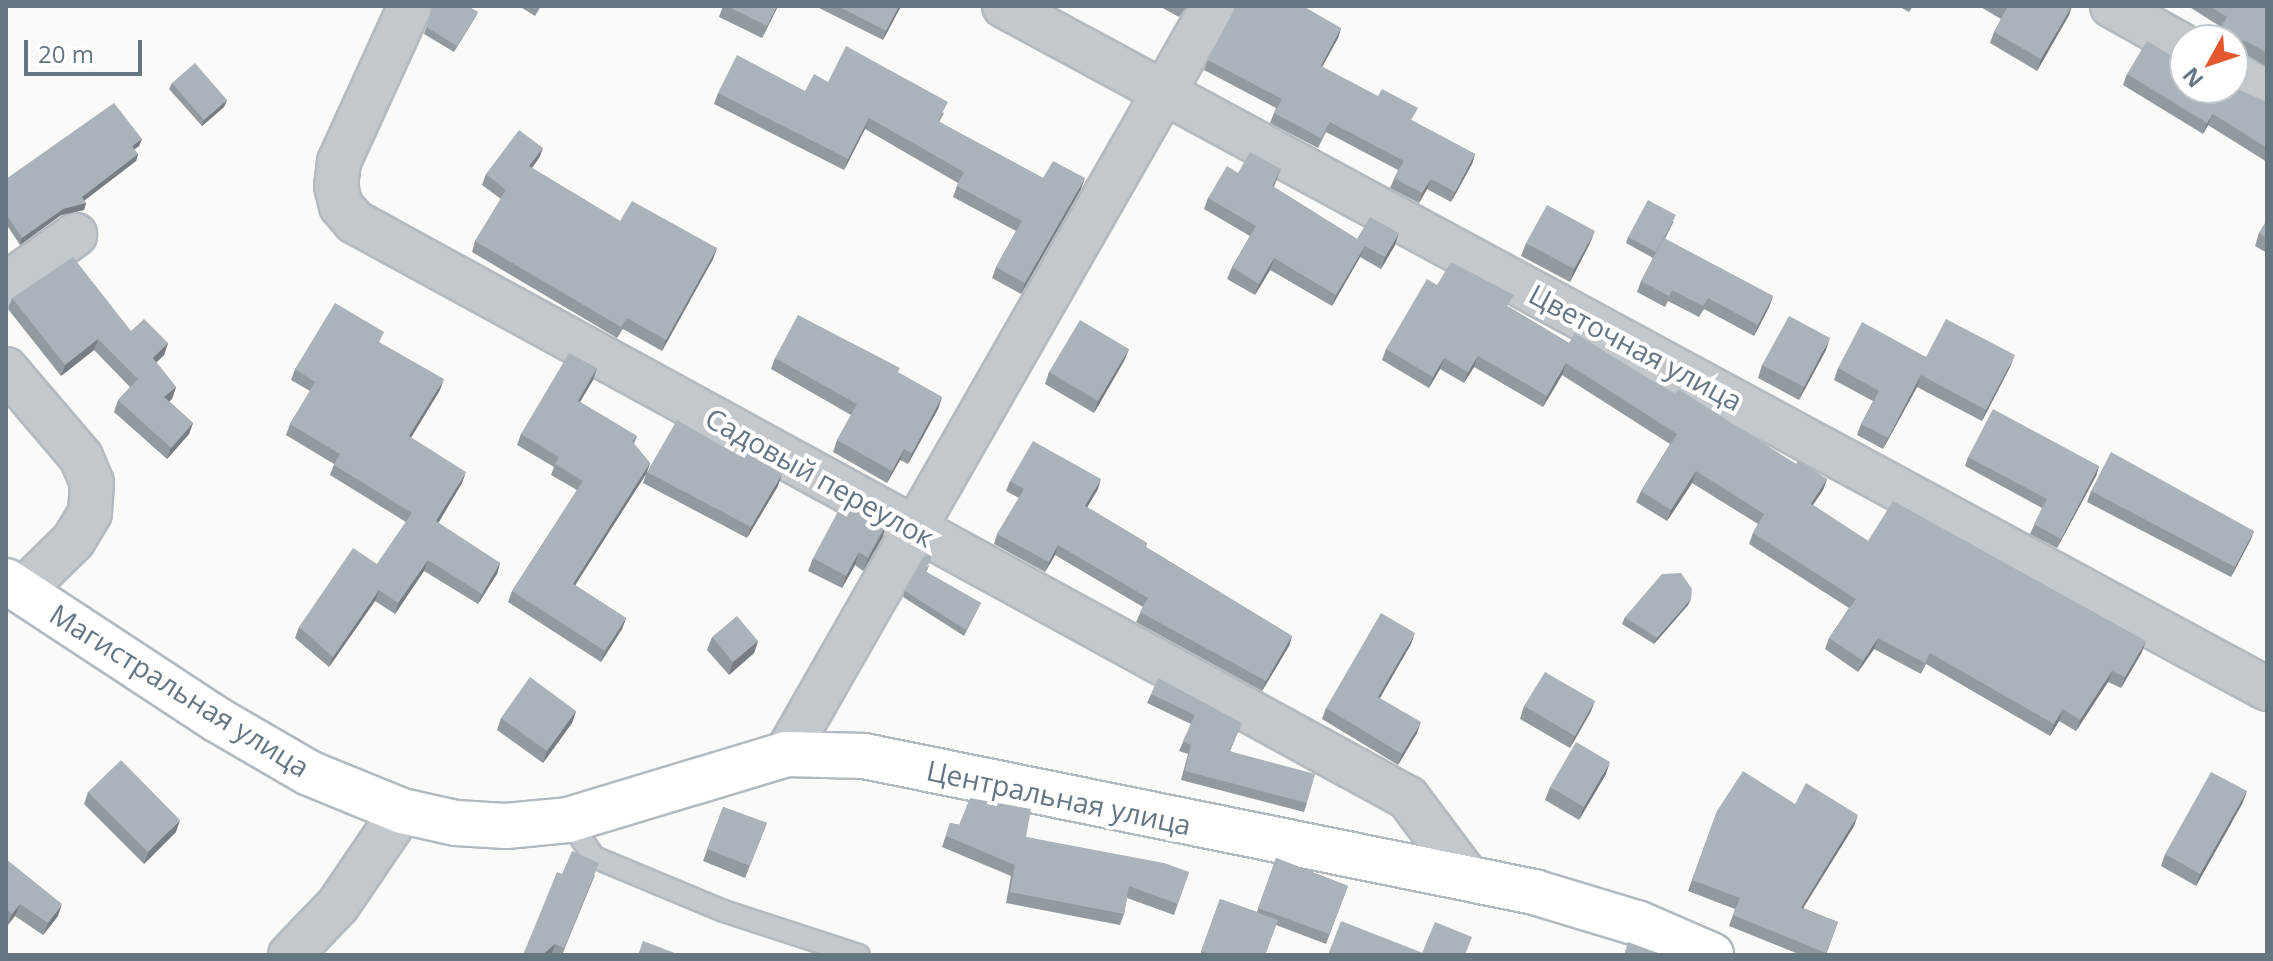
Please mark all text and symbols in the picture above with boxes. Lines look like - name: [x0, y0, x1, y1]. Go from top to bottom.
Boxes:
- scale bar: [28, 24, 146, 74]
- north arrow: [2169, 24, 2249, 104]
- text: 20 m: [38, 37, 94, 70]
- text: N: [2175, 62, 2209, 95]
- street label: Цветочная улица: [1524, 277, 1748, 417]
- street label: Садовый переулок: [700, 400, 940, 554]
- street label: Магистральная улица: [44, 596, 316, 784]
- street label: Центральная улица: [924, 753, 1194, 841]

